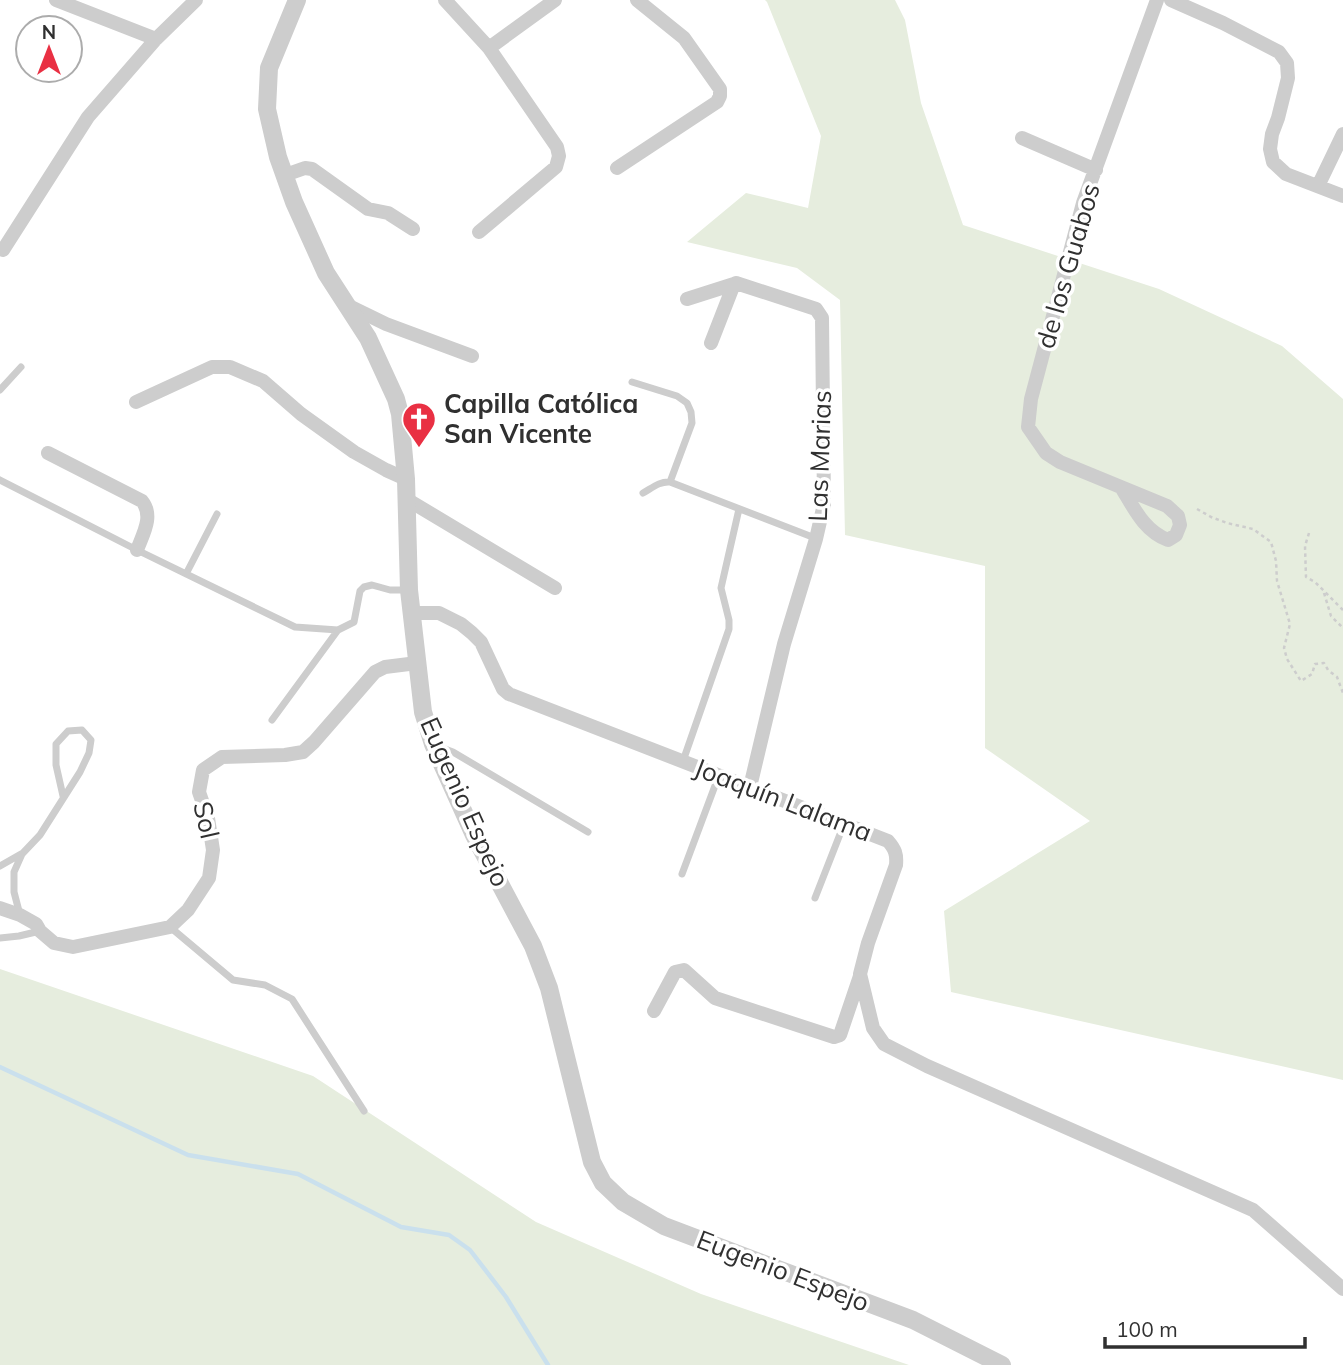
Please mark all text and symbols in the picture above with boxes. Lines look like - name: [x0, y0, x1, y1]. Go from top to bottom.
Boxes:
- north arrow: [14, 14, 84, 84]
- text: N: [42, 20, 56, 44]
- street label: de los Guabos: [1028, 180, 1107, 352]
- place label: Capilla Católica San Vicente: [444, 387, 638, 450]
- street label: Las Marias: [801, 390, 838, 522]
- church icon: Capilla Católica San Vicente: [400, 400, 438, 449]
- street label: Eugenio Espejo: [413, 712, 518, 892]
- street label: Joaquín Lalama: [690, 750, 877, 849]
- street label: Sol: [186, 798, 227, 842]
- street label: Eugenio Espejo: [692, 1223, 874, 1319]
- scale bar: [1105, 1306, 1304, 1350]
- text: 100 m: [1116, 1316, 1178, 1342]

